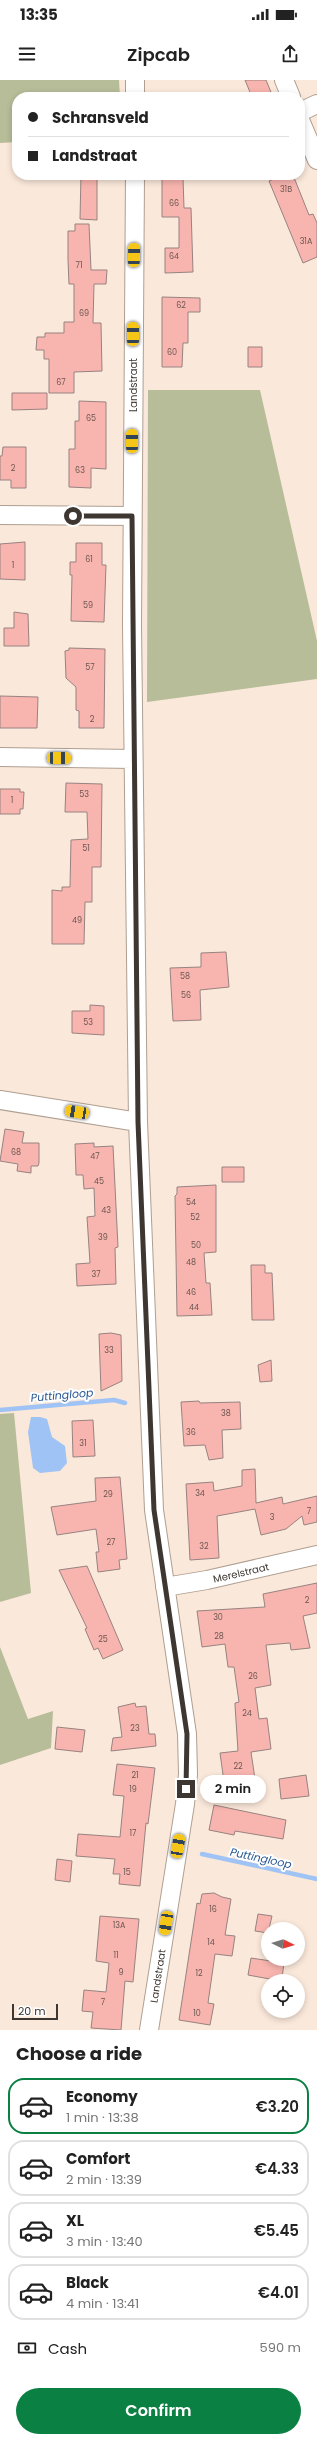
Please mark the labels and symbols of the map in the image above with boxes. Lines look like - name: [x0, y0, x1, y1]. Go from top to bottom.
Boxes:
- house number: 31B: [280, 184, 292, 195]
- house number: 66: [169, 198, 179, 209]
- house number: 31A: [300, 236, 313, 247]
- car: [128, 243, 140, 267]
- house number: 64: [169, 251, 179, 262]
- house number: 71: [76, 260, 82, 271]
- house number: 62: [176, 300, 186, 311]
- house number: 69: [79, 308, 89, 319]
- car: [127, 322, 139, 346]
- house number: 60: [167, 347, 177, 358]
- street label: Landstraat: [126, 358, 141, 412]
- house number: 67: [56, 377, 66, 388]
- house number: 65: [86, 413, 96, 424]
- car: [126, 429, 138, 453]
- house number: 2: [11, 463, 16, 474]
- house number: 63: [75, 465, 85, 476]
- route start: [64, 507, 82, 525]
- house number: 61: [85, 554, 93, 565]
- house number: 1: [12, 560, 14, 571]
- house number: 59: [83, 600, 93, 611]
- house number: 57: [85, 662, 95, 673]
- house number: 2: [90, 714, 95, 725]
- car: [47, 752, 71, 764]
- house number: 53: [79, 789, 89, 800]
- house number: 1: [11, 795, 13, 806]
- house number: 51: [82, 843, 90, 854]
- house number: 49: [72, 915, 82, 926]
- house number: 58: [180, 971, 190, 982]
- house number: 56: [181, 990, 191, 1001]
- house number: 53: [83, 1017, 93, 1028]
- car: [64, 1104, 90, 1120]
- house number: 68: [11, 1147, 21, 1158]
- house number: 47: [90, 1151, 100, 1162]
- house number: 45: [94, 1176, 104, 1187]
- house number: 54: [186, 1197, 196, 1208]
- house number: 43: [101, 1205, 111, 1216]
- house number: 52: [190, 1212, 200, 1223]
- house number: 39: [98, 1232, 108, 1243]
- house number: 50: [191, 1240, 201, 1251]
- house number: 48: [186, 1257, 196, 1268]
- house number: 37: [91, 1269, 101, 1280]
- house number: 46: [186, 1287, 196, 1298]
- house number: 44: [189, 1302, 199, 1313]
- house number: 33: [104, 1345, 114, 1356]
- water label: Puttingloop: [30, 1384, 94, 1406]
- house number: 38: [221, 1408, 231, 1419]
- house number: 36: [186, 1427, 196, 1438]
- house number: 31: [79, 1438, 87, 1449]
- house number: 34: [195, 1488, 205, 1499]
- house number: 29: [103, 1489, 113, 1500]
- house number: 7: [307, 1506, 312, 1517]
- house number: 3: [270, 1512, 275, 1523]
- house number: 27: [107, 1537, 116, 1548]
- house number: 32: [199, 1541, 209, 1552]
- street label: Merelstraat: [212, 1559, 271, 1587]
- house number: 2: [305, 1595, 310, 1606]
- house number: 30: [213, 1612, 223, 1623]
- house number: 28: [214, 1631, 224, 1642]
- house number: 25: [98, 1634, 108, 1645]
- house number: 26: [248, 1671, 258, 1682]
- house number: 24: [242, 1708, 252, 1719]
- house number: 23: [130, 1723, 140, 1734]
- house number: 22: [233, 1761, 243, 1772]
- house number: 21: [131, 1770, 139, 1781]
- callout: 2 min: [200, 1775, 266, 1803]
- route end: [177, 1780, 195, 1798]
- house number: 19: [129, 1784, 137, 1795]
- house number: 17: [130, 1828, 137, 1839]
- car: [170, 1833, 186, 1859]
- water label: Puttingloop: [229, 1844, 293, 1872]
- house number: 15: [123, 1867, 131, 1878]
- house number: 16: [209, 1904, 217, 1915]
- car: [158, 1910, 174, 1936]
- house number: 13A: [113, 1920, 126, 1931]
- north arrow: [261, 1922, 305, 1966]
- house number: 14: [207, 1937, 215, 1948]
- street label: Landstraat: [146, 1948, 170, 2004]
- house number: 11: [113, 1950, 119, 1961]
- house number: 9: [118, 1967, 124, 1978]
- house number: 12: [195, 1968, 203, 1979]
- house number: 7: [101, 1997, 106, 2008]
- scale bar: [12, 2002, 58, 2021]
- house number: 10: [193, 2008, 201, 2019]

